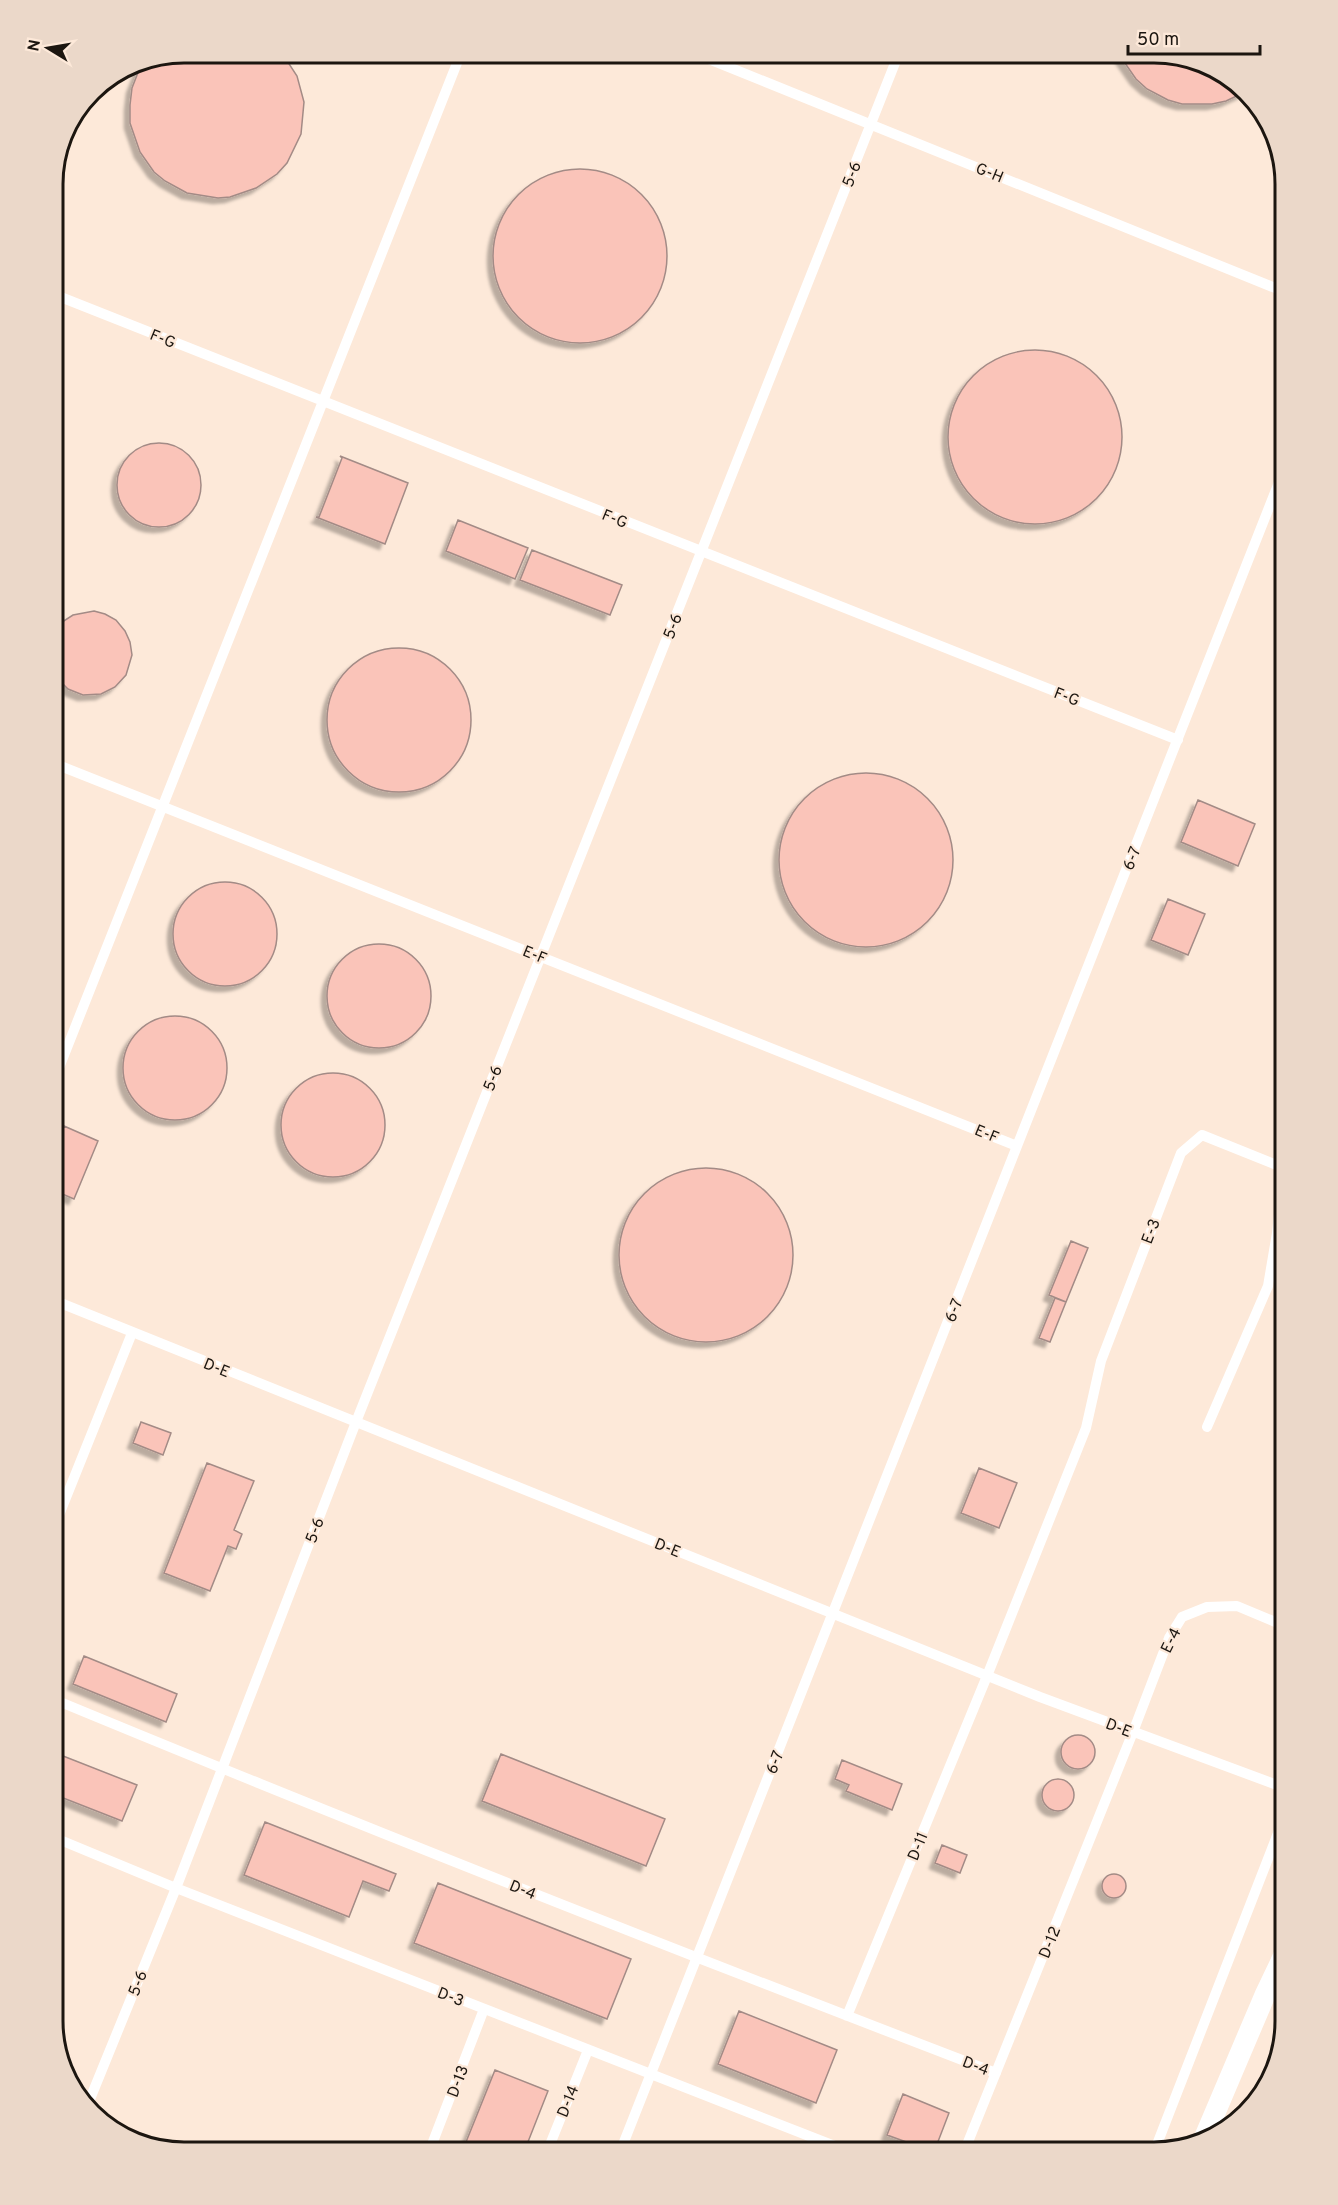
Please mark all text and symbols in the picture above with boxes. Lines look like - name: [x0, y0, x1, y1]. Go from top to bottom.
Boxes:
- north arrow: [18, 18, 78, 78]
- scale bar: [1128, 18, 1260, 56]
- text: 50 m: [1137, 29, 1179, 52]
- text: N: [24, 38, 46, 53]
- street label: 5-6: [839, 159, 867, 190]
- street label: G-H: [972, 159, 1006, 188]
- street label: F-G: [146, 326, 178, 354]
- street label: F-G: [598, 506, 630, 534]
- street label: 5-6: [660, 611, 688, 642]
- street label: F-G: [1051, 684, 1082, 712]
- street label: 6-7: [1119, 844, 1147, 873]
- street label: E-F: [519, 942, 549, 970]
- street label: 5-6: [480, 1063, 508, 1094]
- street label: E-F: [971, 1121, 1001, 1149]
- street label: E-3: [1138, 1216, 1166, 1247]
- street label: 6-7: [941, 1296, 969, 1325]
- street label: D-E: [200, 1355, 232, 1383]
- street label: 5-6: [302, 1515, 330, 1546]
- street label: D-E: [651, 1535, 683, 1563]
- street label: E-4: [1157, 1625, 1186, 1657]
- street label: D-E: [1102, 1715, 1134, 1743]
- street label: 6-7: [762, 1748, 789, 1777]
- street label: D-11: [904, 1829, 934, 1864]
- street label: D-4: [506, 1876, 539, 1905]
- street label: D-12: [1035, 1924, 1066, 1962]
- street label: 5-6: [125, 1968, 153, 1999]
- street label: D-3: [434, 1984, 466, 2012]
- street label: D-4: [959, 2053, 992, 2081]
- street label: D-13: [444, 2063, 474, 2101]
- street label: D-14: [553, 2083, 584, 2121]

